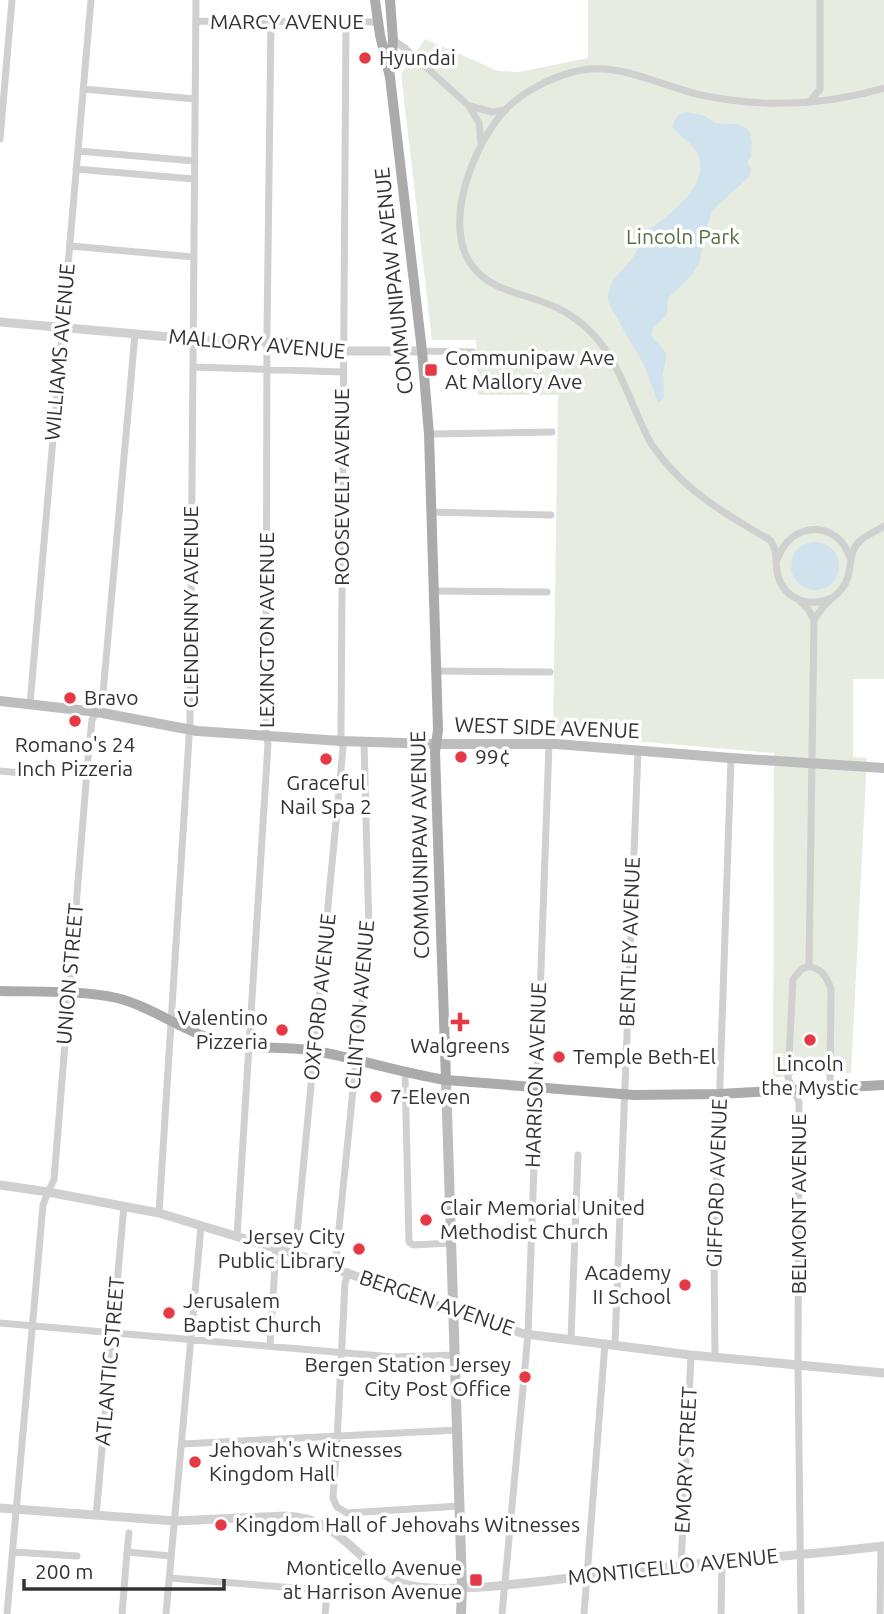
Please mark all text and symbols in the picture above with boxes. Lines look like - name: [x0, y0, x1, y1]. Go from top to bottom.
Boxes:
- street label: MARCY AVENUE: [210, 9, 364, 33]
- place label: Hyundai: [379, 45, 456, 69]
- marker: Hyundai: [357, 50, 373, 66]
- street label: COMMUNIPAW AVENUE: [369, 166, 417, 396]
- park label: Lincoln Park: [626, 224, 740, 248]
- street label: WILLIAMS AVENUE: [39, 262, 79, 442]
- street label: MALLORY AVENUE: [168, 323, 347, 363]
- place label: Communipaw Ave At Mallory Ave: [445, 345, 615, 393]
- marker: Communipaw Ave At Mallory Ave: [423, 362, 439, 378]
- street label: ROOSEVELT AVENUE: [329, 388, 353, 586]
- street label: CLENDENNY AVENUE: [178, 506, 202, 708]
- street label: LEXINGTON AVENUE: [254, 532, 278, 728]
- place label: Bravo: [84, 685, 139, 709]
- marker: Bravo: [62, 690, 78, 706]
- street label: WEST SIDE AVENUE: [454, 712, 640, 742]
- marker: Romano's 24 Inch Pizzeria: [67, 713, 83, 729]
- street label: COMMUNIPAW AVENUE: [405, 731, 433, 959]
- place label: Romano's 24 Inch Pizzeria: [15, 732, 135, 780]
- place label: 99¢: [475, 744, 511, 768]
- marker: 99¢: [453, 749, 469, 765]
- marker: Graceful Nail Spa 2: [318, 751, 334, 767]
- place label: Graceful Nail Spa 2: [280, 770, 372, 818]
- street label: BENTLEY AVENUE: [614, 857, 644, 1027]
- street label: UNION STREET: [51, 902, 87, 1046]
- street label: OXFORD AVENUE: [298, 912, 340, 1082]
- street label: CLINTON AVENUE: [340, 919, 378, 1091]
- street label: HARRISON AVENUE: [520, 982, 550, 1168]
- place label: Valentino Pizzeria: [178, 1005, 268, 1053]
- marker: Walgreens: [452, 1014, 468, 1030]
- marker: Valentino Pizzeria: [274, 1022, 290, 1038]
- marker: Lincoln the Mystic: [802, 1032, 818, 1048]
- place label: Walgreens: [410, 1033, 510, 1057]
- place label: Temple Beth-El: [573, 1044, 716, 1068]
- marker: Temple Beth-El: [551, 1049, 567, 1065]
- place label: Lincoln the Mystic: [761, 1051, 859, 1099]
- place label: 7-Eleven: [390, 1084, 471, 1108]
- marker: 7-Eleven: [368, 1089, 384, 1105]
- street label: GIFFORD AVENUE: [701, 1098, 731, 1268]
- street label: BELMONT AVENUE: [786, 1114, 810, 1294]
- place label: Clair Memorial United Methodist Church: [440, 1195, 645, 1243]
- marker: Clair Memorial United Methodist Church: [418, 1212, 434, 1228]
- place label: Jersey City Public Library: [218, 1224, 345, 1272]
- marker: Jersey City Public Library: [351, 1241, 367, 1257]
- place label: Academy II School: [585, 1260, 671, 1308]
- street label: BERGEN AVENUE: [357, 1264, 518, 1340]
- street label: ATLANTIC STREET: [90, 1275, 128, 1447]
- marker: Academy II School: [677, 1277, 693, 1293]
- place label: Jerusalem Baptist Church: [183, 1288, 322, 1336]
- marker: Jerusalem Baptist Church: [161, 1305, 177, 1321]
- place label: Bergen Station Jersey City Post Office: [305, 1352, 511, 1400]
- marker: Bergen Station Jersey City Post Office: [517, 1369, 533, 1385]
- street label: EMORY STREET: [669, 1386, 701, 1534]
- place label: Jehovah's Witnesses Kingdom Hall: [209, 1437, 402, 1485]
- marker: Jehovah's Witnesses Kingdom Hall: [187, 1454, 203, 1470]
- place label: Kingdom Hall of Jehovahs Witnesses: [235, 1512, 580, 1536]
- marker: Kingdom Hall of Jehovahs Witnesses: [213, 1517, 229, 1533]
- street label: MONTICELLO AVENUE: [566, 1543, 779, 1589]
- scale bar: [24, 1548, 224, 1592]
- place label: Monticello Avenue at Harrison Avenue: [283, 1555, 462, 1603]
- text: 200 m: [35, 1559, 93, 1583]
- marker: Monticello Avenue at Harrison Avenue: [468, 1572, 484, 1588]

